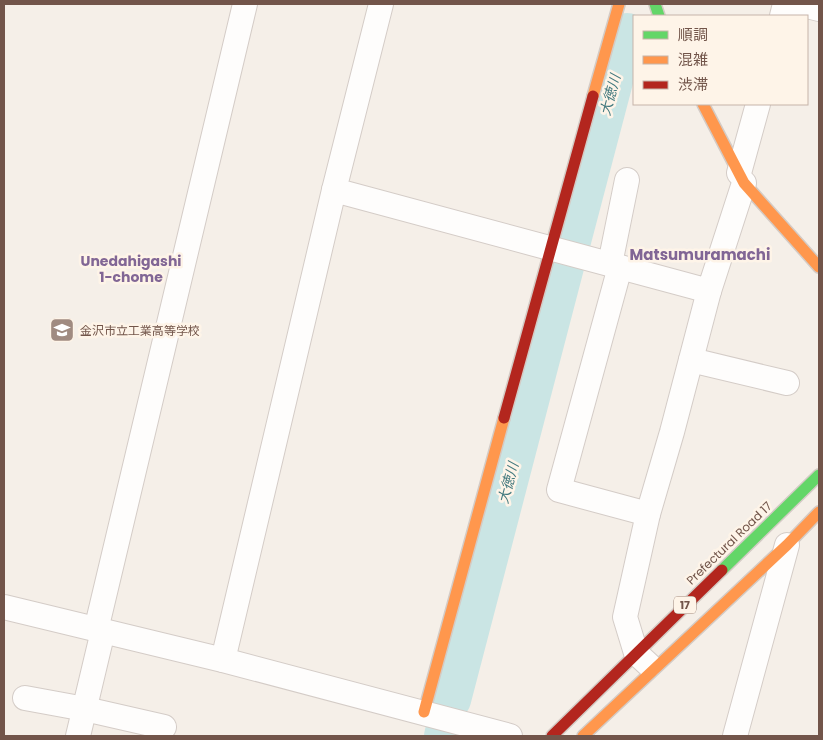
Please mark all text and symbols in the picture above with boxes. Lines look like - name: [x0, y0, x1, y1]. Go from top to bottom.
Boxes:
- legend: [633, 15, 808, 105]
- text: 順調: [678, 24, 708, 45]
- text: 混雑: [678, 49, 708, 70]
- water label: 大徳川: [595, 70, 626, 118]
- text: 渋滞: [678, 74, 708, 95]
- district label: Matsumuramachi: [630, 244, 770, 265]
- district label: Unedahigashi 1-chome: [81, 251, 181, 287]
- school or university icon: 金沢市立工業高等学校: [49, 317, 75, 343]
- place label: 金沢市立工業高等学校: [80, 322, 200, 339]
- water label: 大徳川: [493, 458, 524, 506]
- street label: Prefectural Road 17: [682, 497, 776, 588]
- road number: 17: [674, 596, 696, 614]

